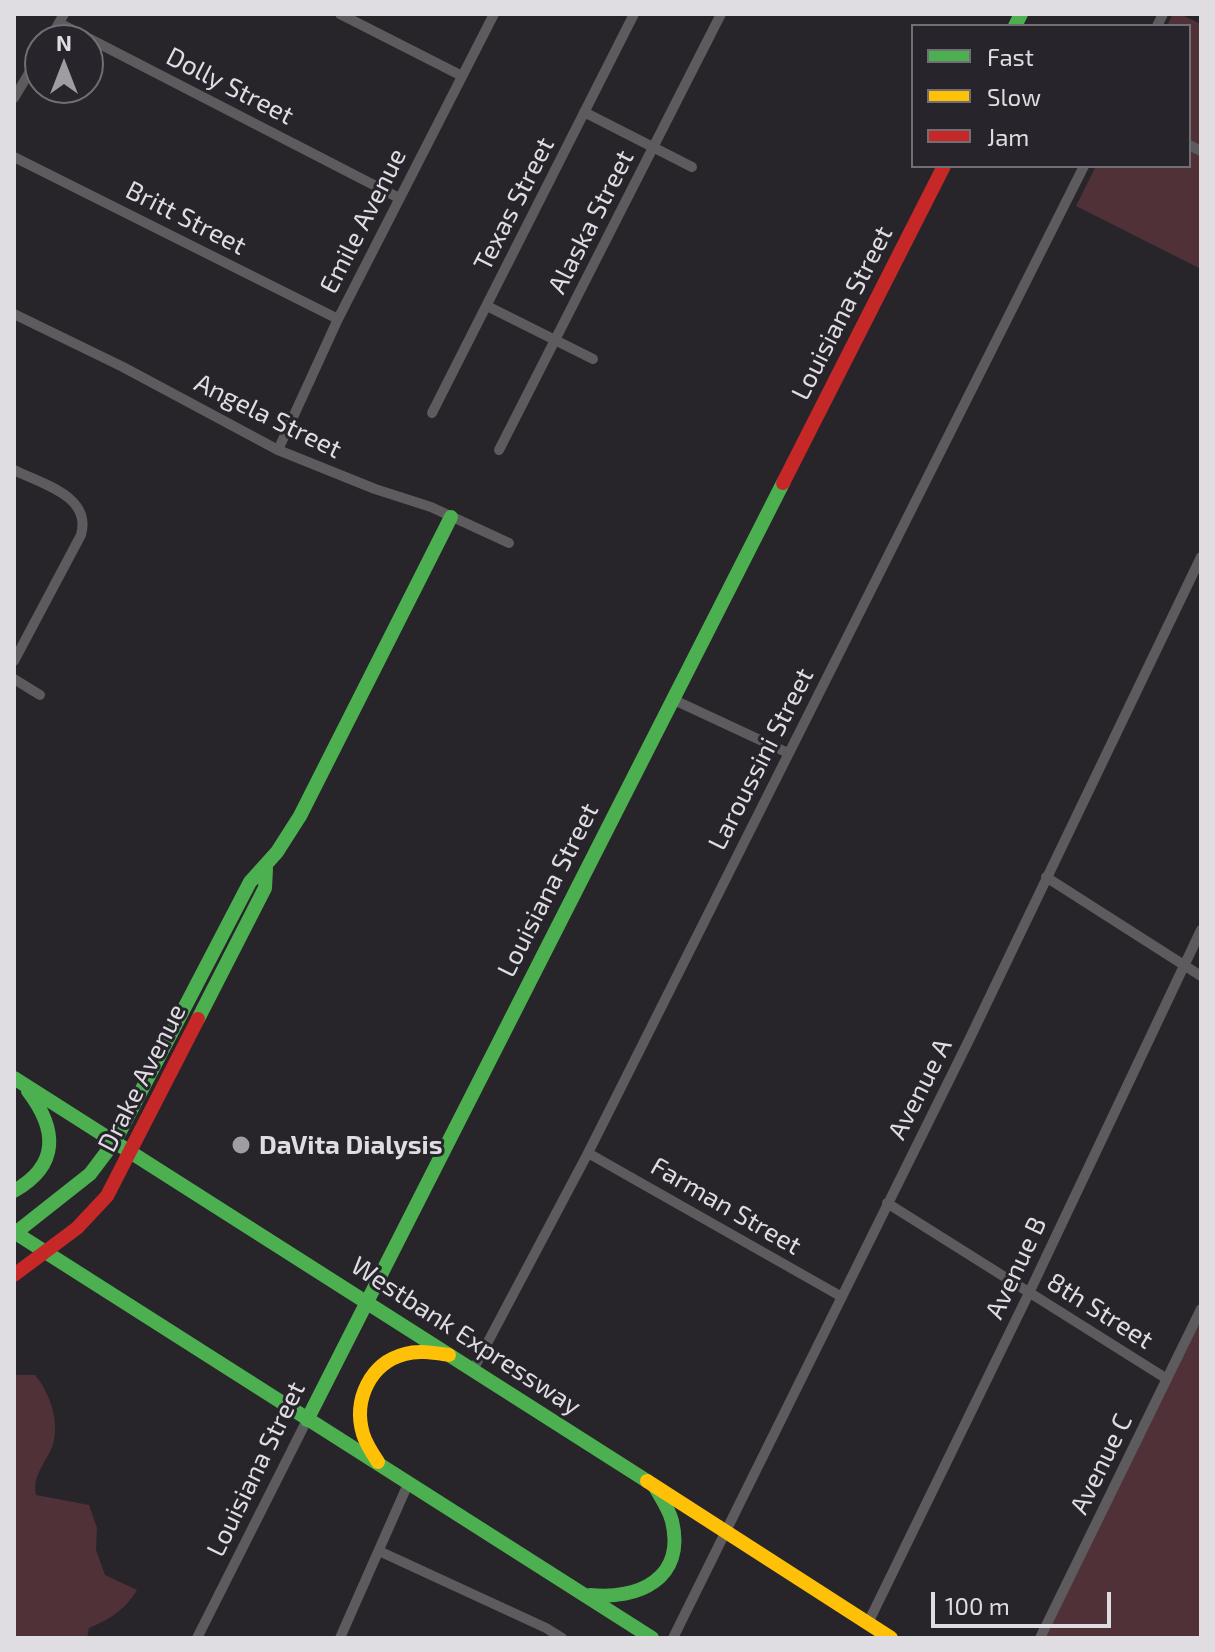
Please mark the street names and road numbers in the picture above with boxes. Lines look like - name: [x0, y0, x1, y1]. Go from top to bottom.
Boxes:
- street label: Dolly Street: [161, 41, 299, 131]
- street label: Texas Street: [467, 132, 561, 276]
- street label: Emile Avenue: [313, 143, 413, 299]
- street label: Alaska Street: [541, 145, 641, 299]
- street label: Britt Street: [121, 174, 251, 262]
- street label: Louisiana Street: [785, 221, 899, 405]
- street label: Angela Street: [189, 367, 347, 465]
- street label: Laroussini Street: [702, 663, 820, 855]
- street label: Louisiana Street: [491, 798, 605, 982]
- street label: Drake Avenue: [91, 999, 193, 1157]
- street label: Avenue A: [881, 1033, 959, 1145]
- street label: Farman Street: [645, 1150, 807, 1262]
- street label: Avenue B: [979, 1212, 1053, 1324]
- street label: Westbank Expressway: [345, 1250, 587, 1422]
- street label: 8th Street: [1041, 1266, 1159, 1356]
- street label: Louisiana Street: [200, 1376, 312, 1562]
- street label: Avenue C: [1063, 1409, 1139, 1519]

